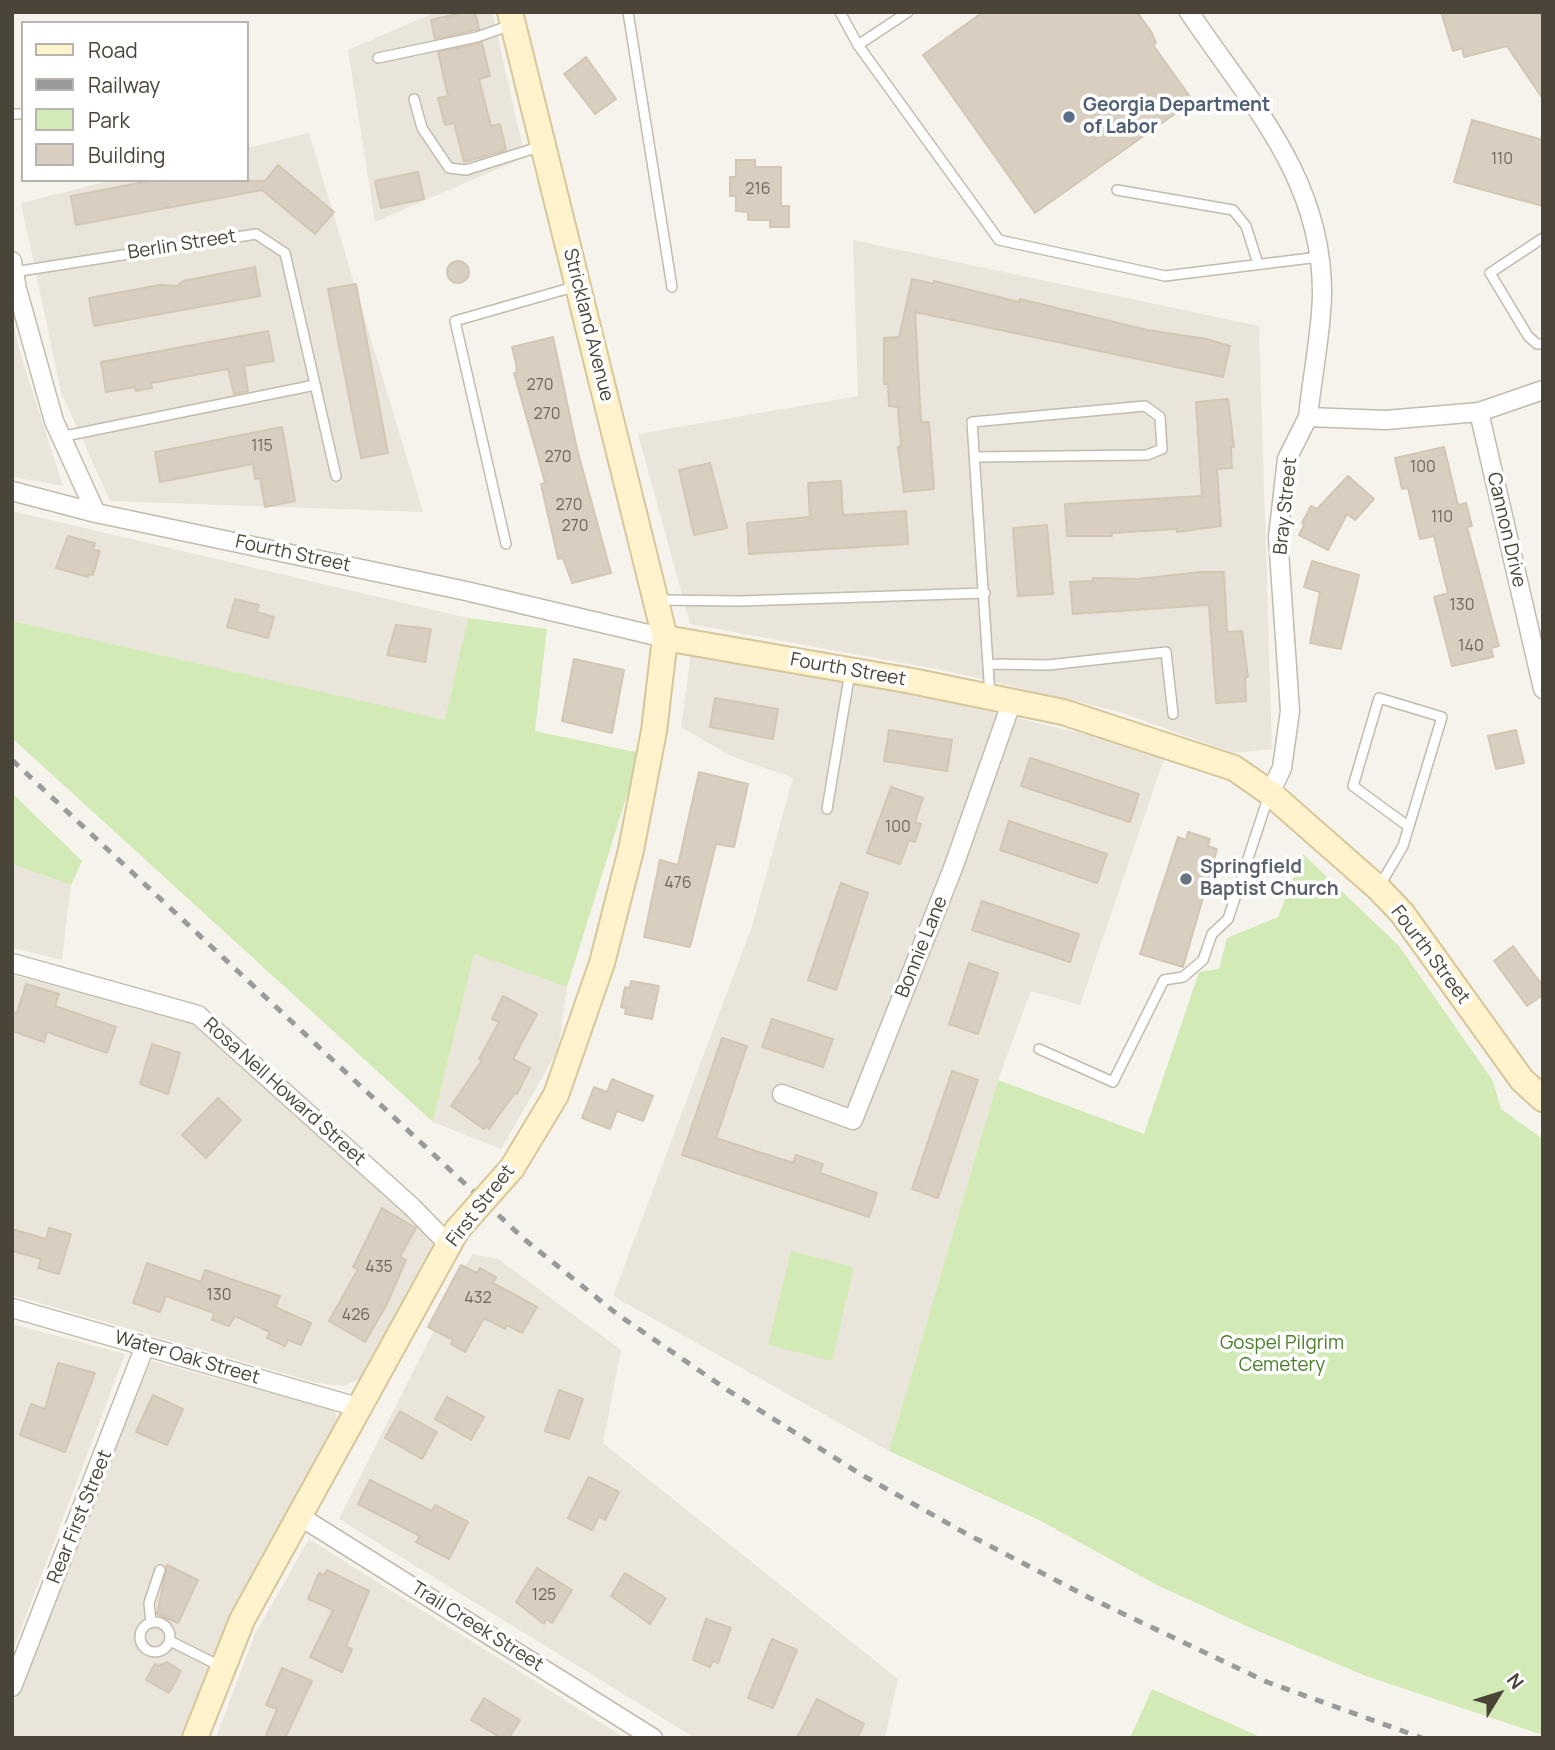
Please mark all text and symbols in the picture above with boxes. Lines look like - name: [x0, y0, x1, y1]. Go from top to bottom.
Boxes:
- legend: [21, 21, 248, 182]
- text: Road: [88, 36, 138, 64]
- text: Railway: [88, 71, 160, 99]
- place label: Georgia Department of Labor: [1083, 95, 1270, 139]
- text: Park: [88, 106, 130, 134]
- marker: Georgia Department of Labor: [1061, 109, 1077, 125]
- text: Building: [88, 141, 165, 169]
- house number: 110: [1491, 150, 1513, 170]
- house number: 216: [745, 180, 771, 200]
- street label: Berlin Street: [126, 225, 238, 265]
- street label: Strickland Avenue: [558, 246, 618, 404]
- house number: 270: [527, 376, 553, 396]
- house number: 270: [534, 405, 560, 425]
- house number: 115: [251, 437, 273, 457]
- house number: 270: [545, 448, 571, 468]
- street label: Bray Street: [1270, 456, 1302, 556]
- house number: 100: [1410, 458, 1436, 478]
- street label: Cannon Drive: [1482, 470, 1530, 590]
- house number: 270: [556, 496, 582, 516]
- house number: 110: [1431, 508, 1453, 528]
- house number: 270: [562, 517, 588, 537]
- street label: Fourth Street: [233, 531, 353, 577]
- house number: 130: [1450, 596, 1474, 616]
- house number: 140: [1458, 637, 1484, 657]
- street label: Fourth Street: [788, 649, 908, 691]
- house number: 100: [885, 818, 911, 838]
- place label: Springfield Baptist Church: [1200, 857, 1339, 901]
- marker: Springfield Baptist Church: [1178, 871, 1194, 887]
- house number: 476: [664, 874, 692, 894]
- street label: Bonnie Lane: [891, 893, 953, 1001]
- street label: Fourth Street: [1386, 901, 1474, 1009]
- street label: Rosa Nell Howard Street: [198, 1013, 370, 1171]
- street label: First Street: [442, 1161, 520, 1251]
- house number: 435: [365, 1258, 393, 1278]
- house number: 130: [207, 1286, 231, 1306]
- house number: 432: [464, 1289, 492, 1309]
- house number: 426: [342, 1306, 370, 1326]
- street label: Water Oak Street: [112, 1326, 262, 1390]
- park label: Gospel Pilgrim Cemetery: [1220, 1333, 1344, 1377]
- street label: Rear First Street: [43, 1447, 117, 1587]
- street label: Trail Creek Street: [407, 1577, 547, 1677]
- house number: 125: [532, 1586, 556, 1606]
- north arrow: [1464, 1659, 1534, 1729]
- text: N: [1501, 1668, 1530, 1694]

